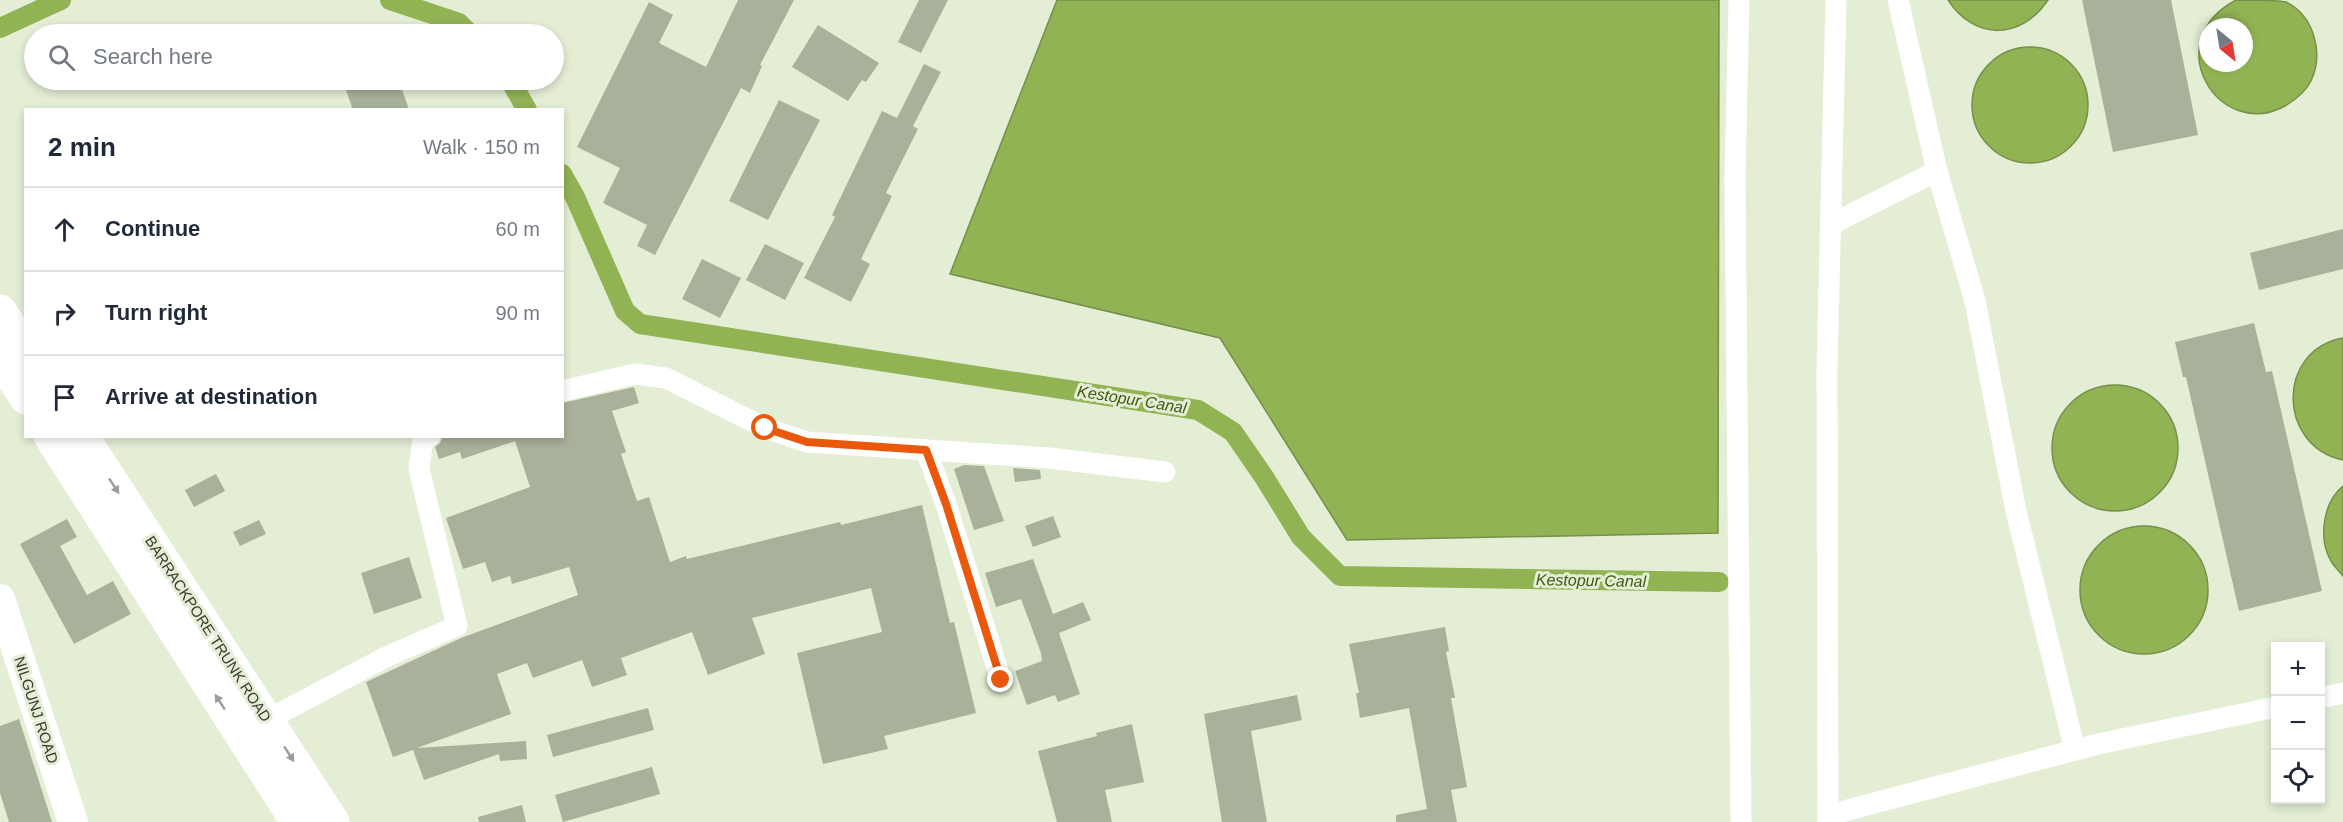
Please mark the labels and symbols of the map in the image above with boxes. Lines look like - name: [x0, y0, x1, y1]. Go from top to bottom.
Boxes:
- north arrow: [2199, 18, 2253, 72]
- water label: Kestopur Canal: [1076, 382, 1188, 417]
- route start: [751, 414, 777, 440]
- one-way arrow: [108, 477, 119, 494]
- street label: BARRACKPORE TRUNK ROAD: [142, 533, 275, 725]
- water label: Kestopur Canal: [1536, 571, 1647, 590]
- street label: NILGUNJ ROAD: [11, 654, 62, 766]
- route end: [987, 666, 1013, 692]
- one-way arrow: [215, 694, 226, 710]
- one-way arrow: [284, 746, 295, 762]

